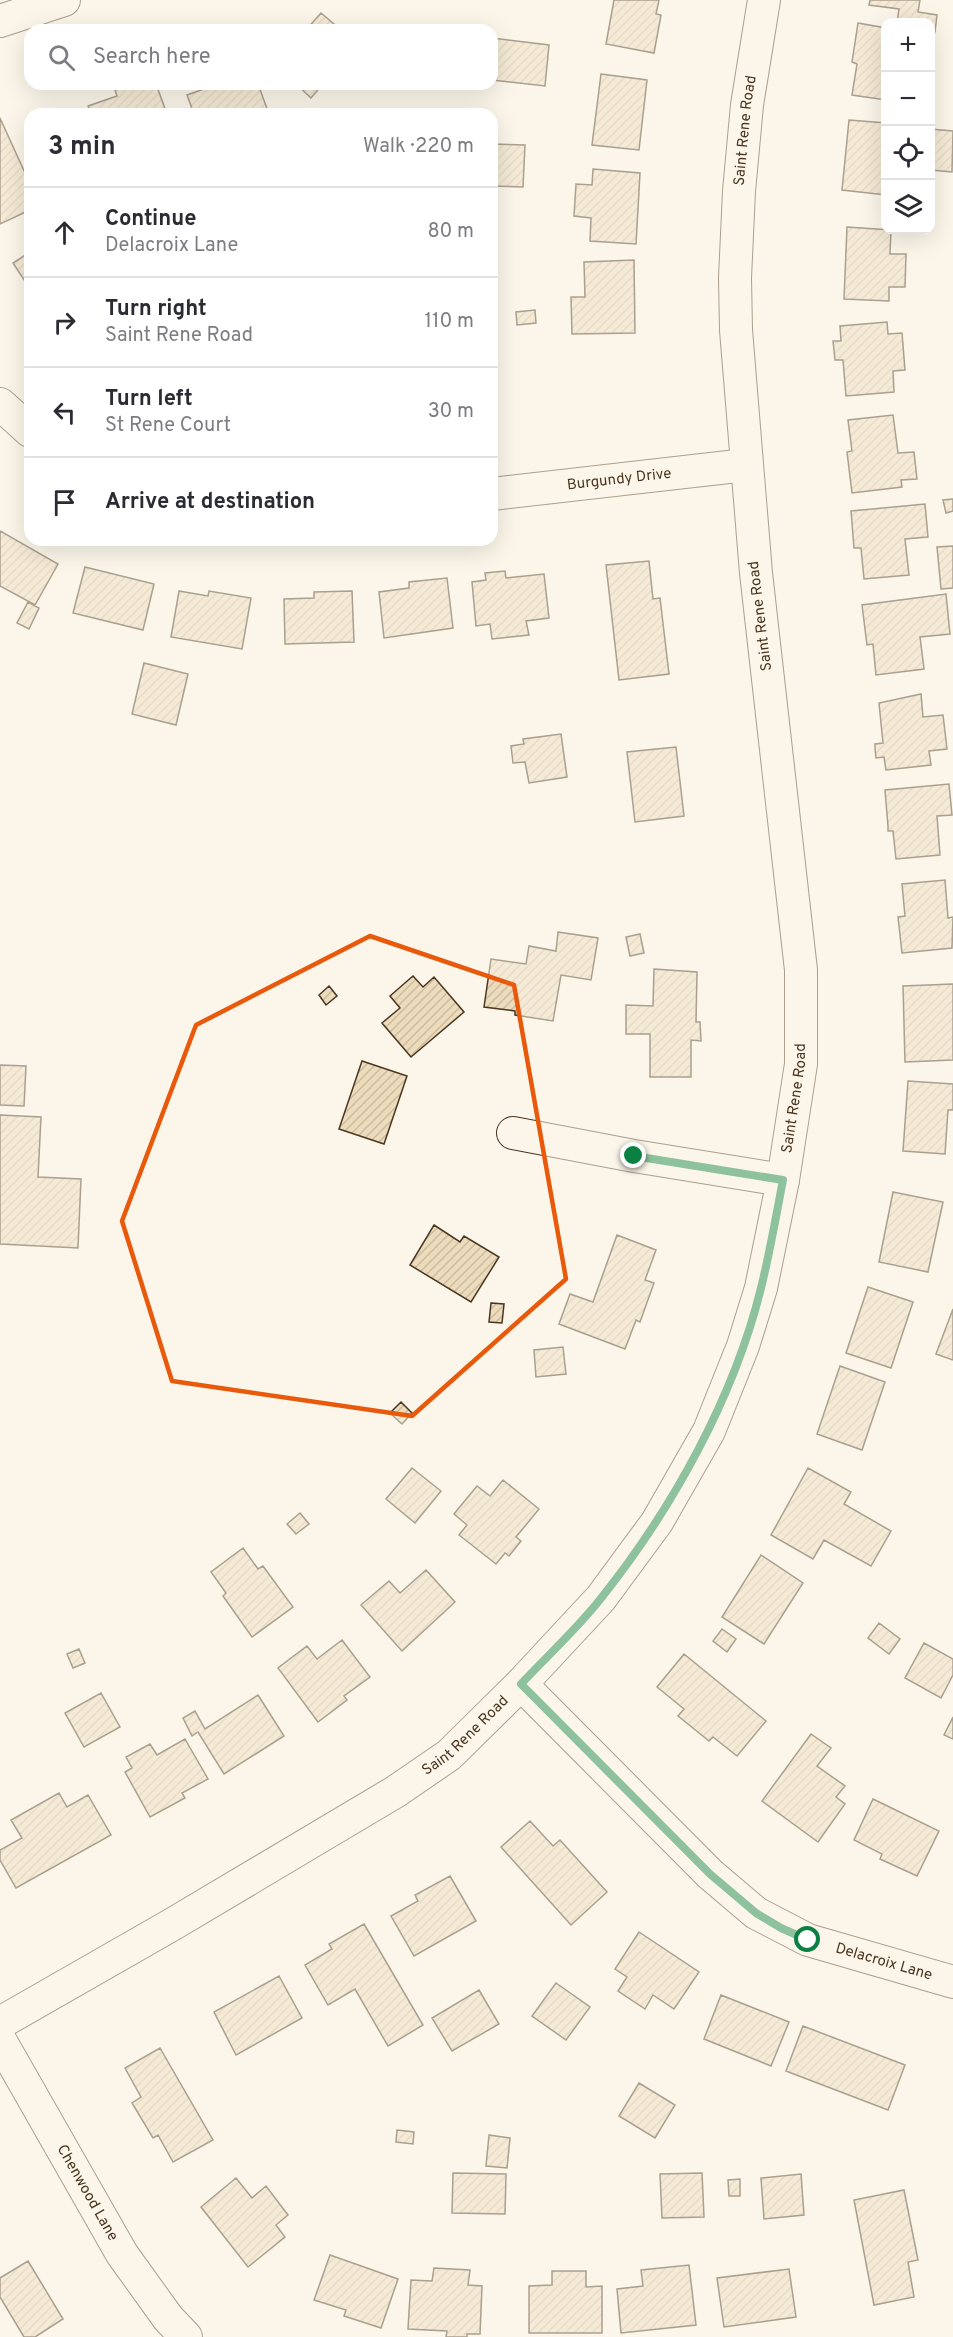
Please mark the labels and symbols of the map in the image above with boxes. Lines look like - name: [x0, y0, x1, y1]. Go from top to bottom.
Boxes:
- street label: Saint Rene Road: [730, 74, 761, 187]
- street label: Burgundy Drive: [566, 464, 672, 495]
- street label: Saint Rene Road: [745, 560, 777, 672]
- street label: Saint Rene Road: [778, 1043, 811, 1155]
- route end: [620, 1142, 646, 1168]
- street label: Saint Rene Road: [418, 1692, 513, 1780]
- route start: [794, 1926, 820, 1952]
- street label: Delacroix Lane: [833, 1939, 935, 1985]
- street label: Chenwood Lane: [52, 2141, 122, 2244]

